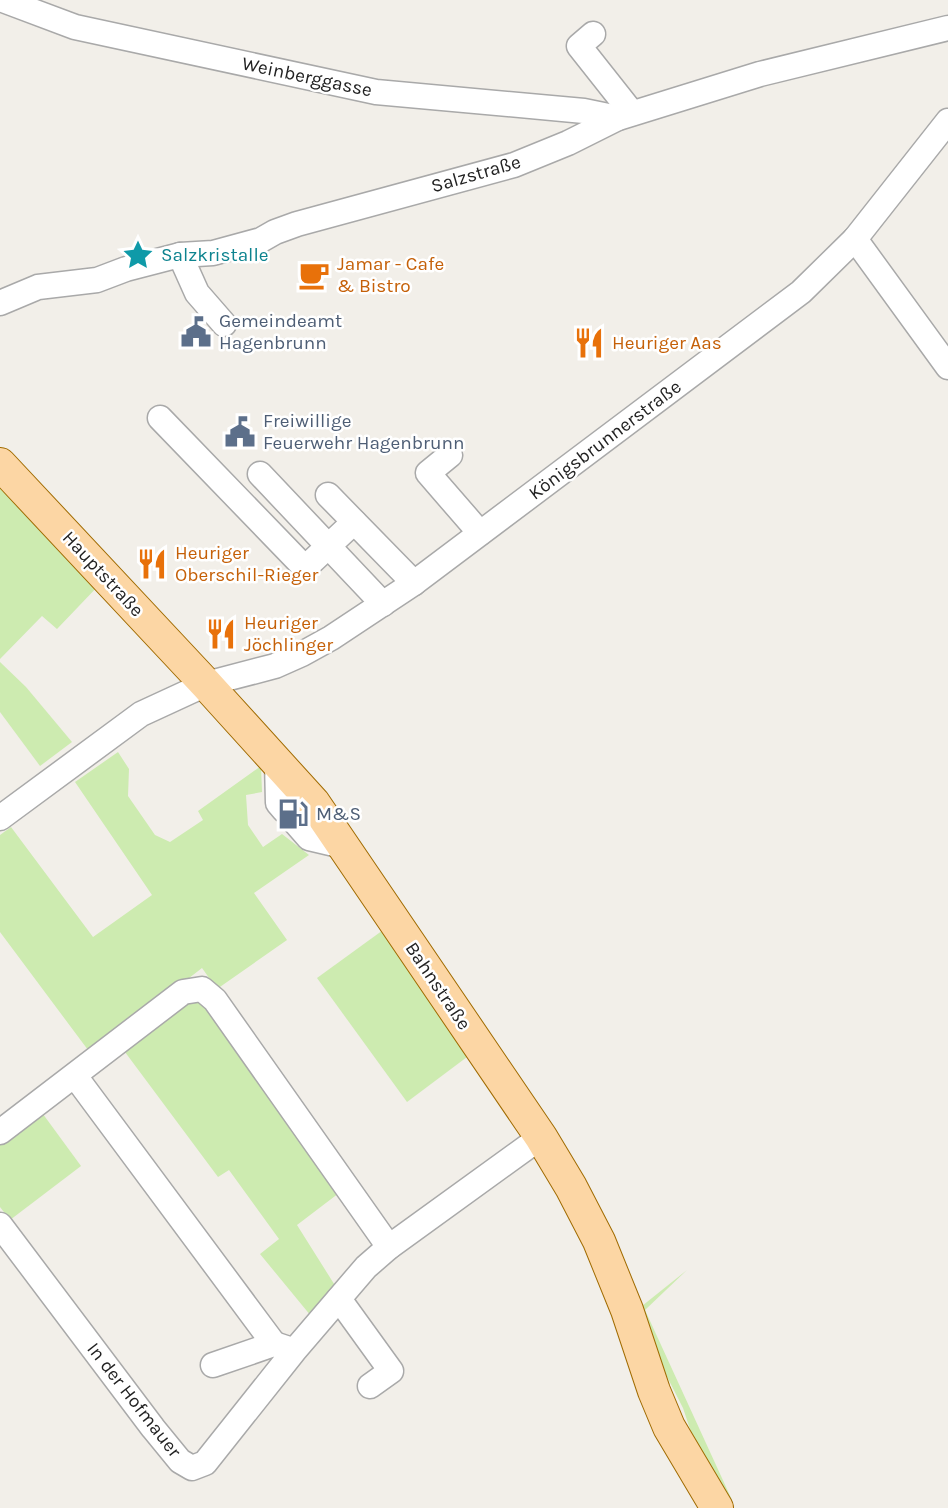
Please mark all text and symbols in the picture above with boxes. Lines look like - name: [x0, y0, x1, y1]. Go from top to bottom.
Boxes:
- street label: Weinberggasse: [240, 52, 374, 102]
- street label: Salzstraße: [429, 151, 523, 197]
- place icon: Salzkristalle: [121, 238, 155, 272]
- place label: Salzkristalle: [161, 244, 269, 266]
- place label: Jamar - Cafe & Bistro: [337, 253, 444, 297]
- cafe icon: Jamar - Cafe & Bistro: [297, 258, 331, 292]
- place label: Gemeindeamt Hagenbrunn: [219, 310, 342, 354]
- public building icon: Gemeindeamt Hagenbrunn: [179, 315, 213, 349]
- restaurant icon: Heuriger Aas: [572, 326, 606, 360]
- place label: Heuriger Aas: [612, 332, 722, 354]
- street label: Königsbrunnerstraße: [525, 376, 685, 504]
- place label: Freiwillige Feuerwehr Hagenbrunn: [263, 410, 464, 454]
- public building icon: Freiwillige Feuerwehr Hagenbrunn: [223, 415, 257, 449]
- street label: Hauptstraße: [58, 527, 148, 621]
- place label: Heuriger Oberschil-Rieger: [175, 542, 319, 586]
- restaurant icon: Heuriger Oberschil-Rieger: [135, 547, 169, 581]
- place label: Heuriger Jöchlinger: [244, 612, 333, 656]
- restaurant icon: Heuriger Jöchlinger: [204, 617, 238, 651]
- fuel station icon: M&S: [276, 797, 310, 831]
- place label: M&S: [316, 803, 361, 825]
- street label: Bahnstraße: [401, 938, 475, 1034]
- street label: In der Hofmauer: [82, 1338, 186, 1462]

